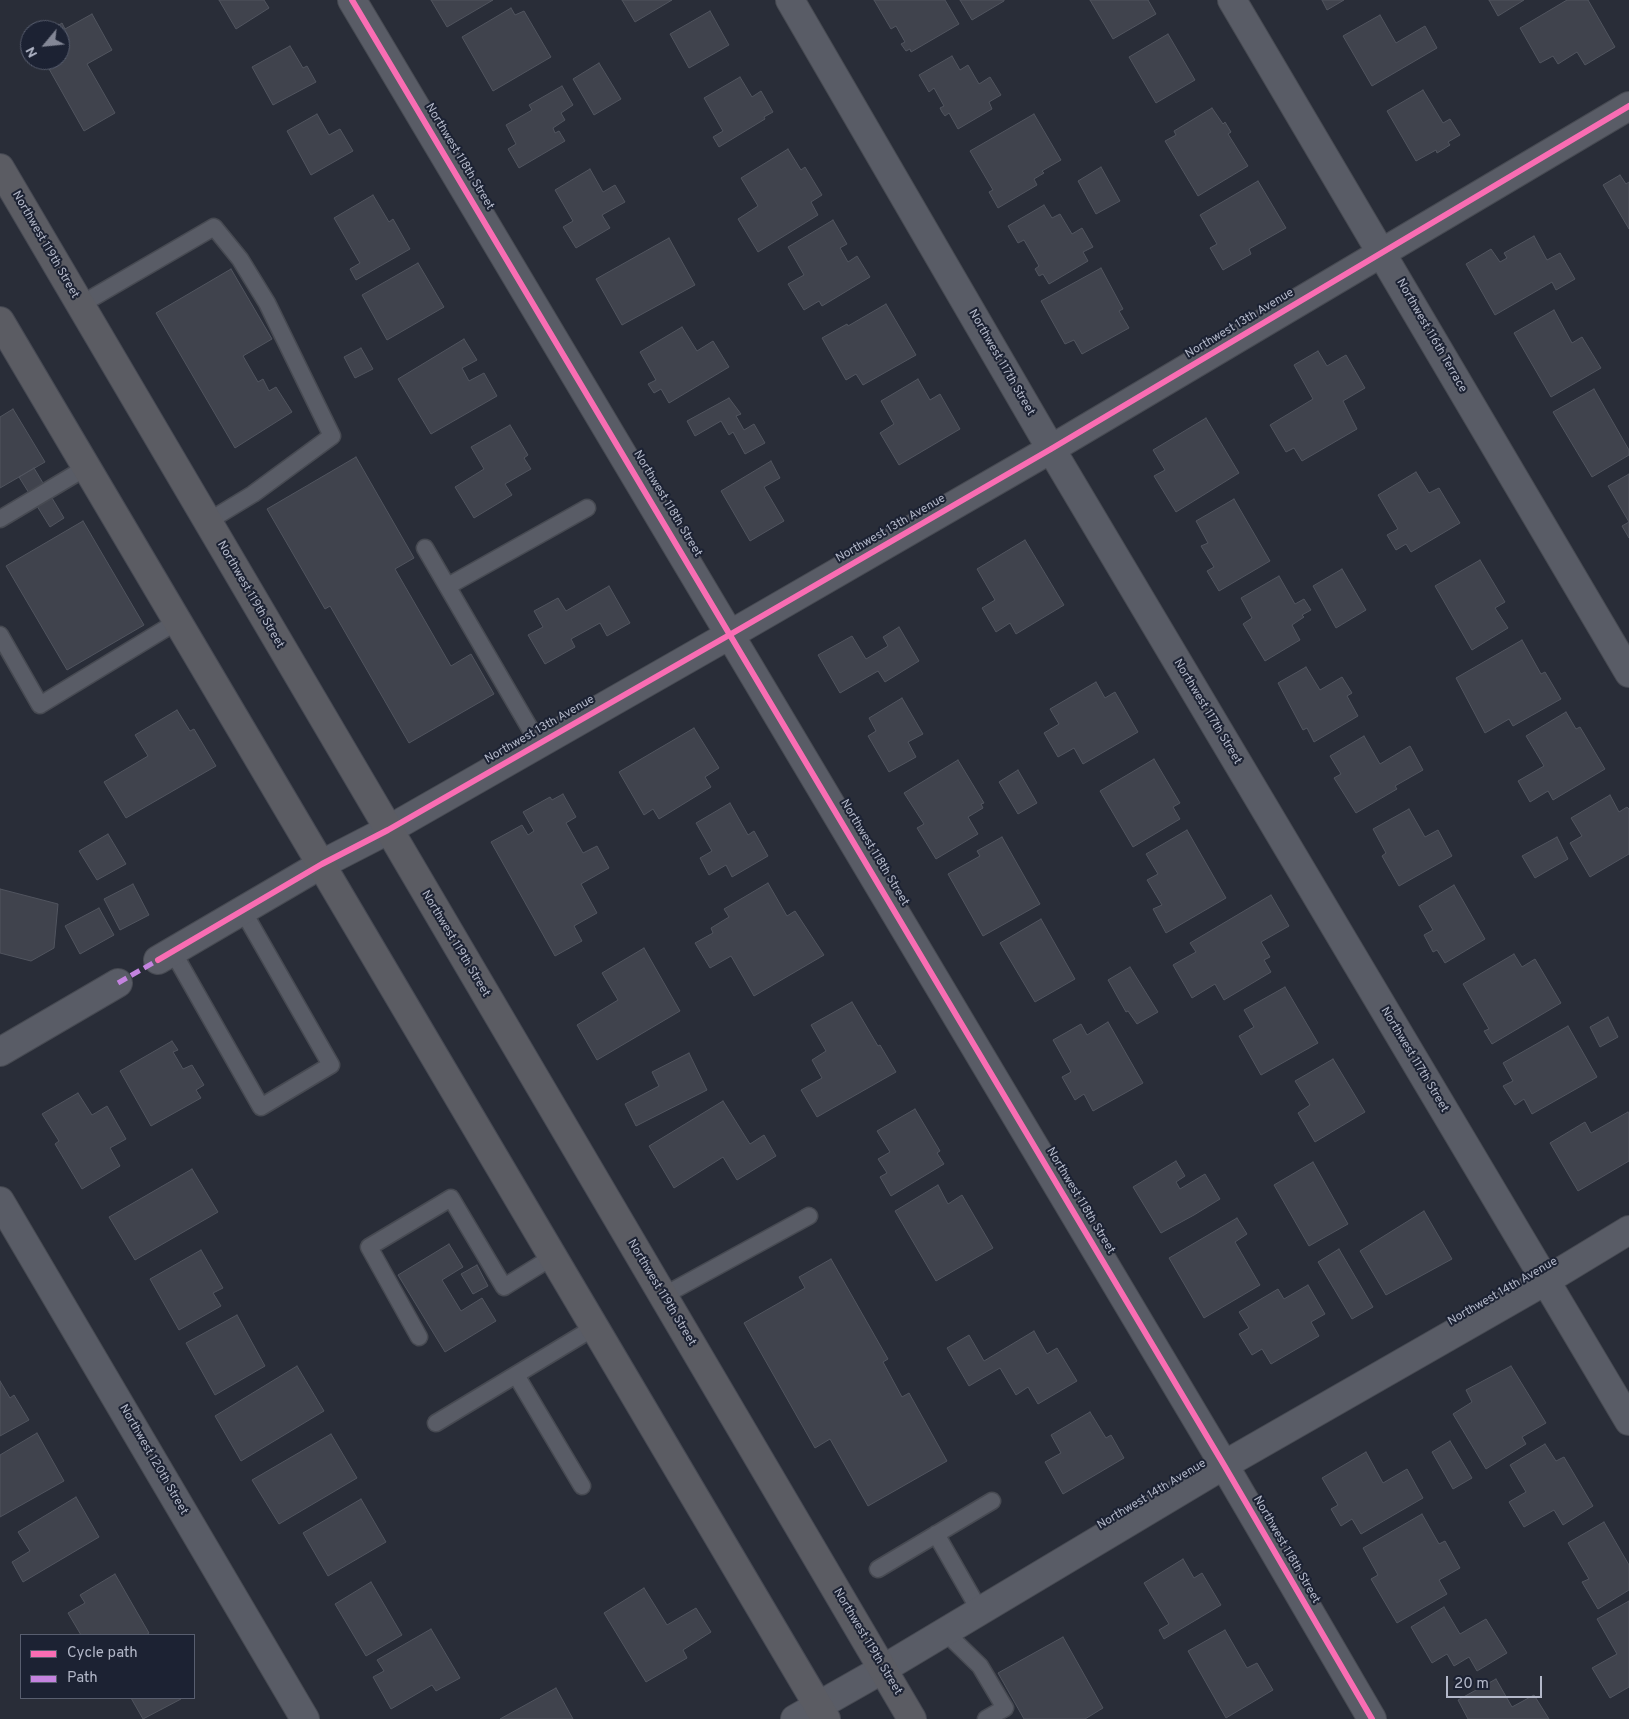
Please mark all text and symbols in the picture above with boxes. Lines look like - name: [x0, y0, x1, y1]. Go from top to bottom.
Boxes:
- north arrow: [20, 20, 70, 70]
- text: N: [22, 43, 42, 60]
- street label: Northwest 118th Street: [422, 101, 496, 213]
- street label: Northwest 119th Street: [8, 189, 82, 301]
- street label: Northwest 116th Terrace: [1392, 276, 1470, 396]
- street label: Northwest 13th Avenue: [1183, 286, 1297, 362]
- street label: Northwest 117th Street: [965, 307, 1037, 419]
- street label: Northwest 118th Street: [630, 448, 704, 560]
- street label: Northwest 13th Avenue: [834, 492, 948, 566]
- street label: Northwest 119th Street: [213, 539, 287, 651]
- street label: Northwest 117th Street: [1170, 657, 1244, 767]
- street label: Northwest 13th Avenue: [483, 693, 597, 767]
- street label: Northwest 118th Street: [837, 797, 911, 909]
- street label: Northwest 119th Street: [418, 888, 492, 1000]
- street label: Northwest 117th Street: [1377, 1005, 1451, 1115]
- street label: Northwest 118th Street: [1043, 1145, 1117, 1257]
- street label: Northwest 119th Street: [624, 1237, 698, 1349]
- street label: Northwest 14th Avenue: [1446, 1255, 1560, 1329]
- street label: Northwest 120th Street: [116, 1402, 190, 1518]
- street label: Northwest 14th Avenue: [1095, 1457, 1209, 1533]
- street label: Northwest 118th Street: [1249, 1494, 1323, 1606]
- street label: Northwest 119th Street: [830, 1586, 904, 1698]
- legend: [20, 1634, 195, 1699]
- text: Cycle path: [67, 1644, 138, 1663]
- scale bar: [1449, 1666, 1545, 1698]
- text: Path: [67, 1669, 98, 1688]
- text: 20 m: [1454, 1675, 1489, 1694]

